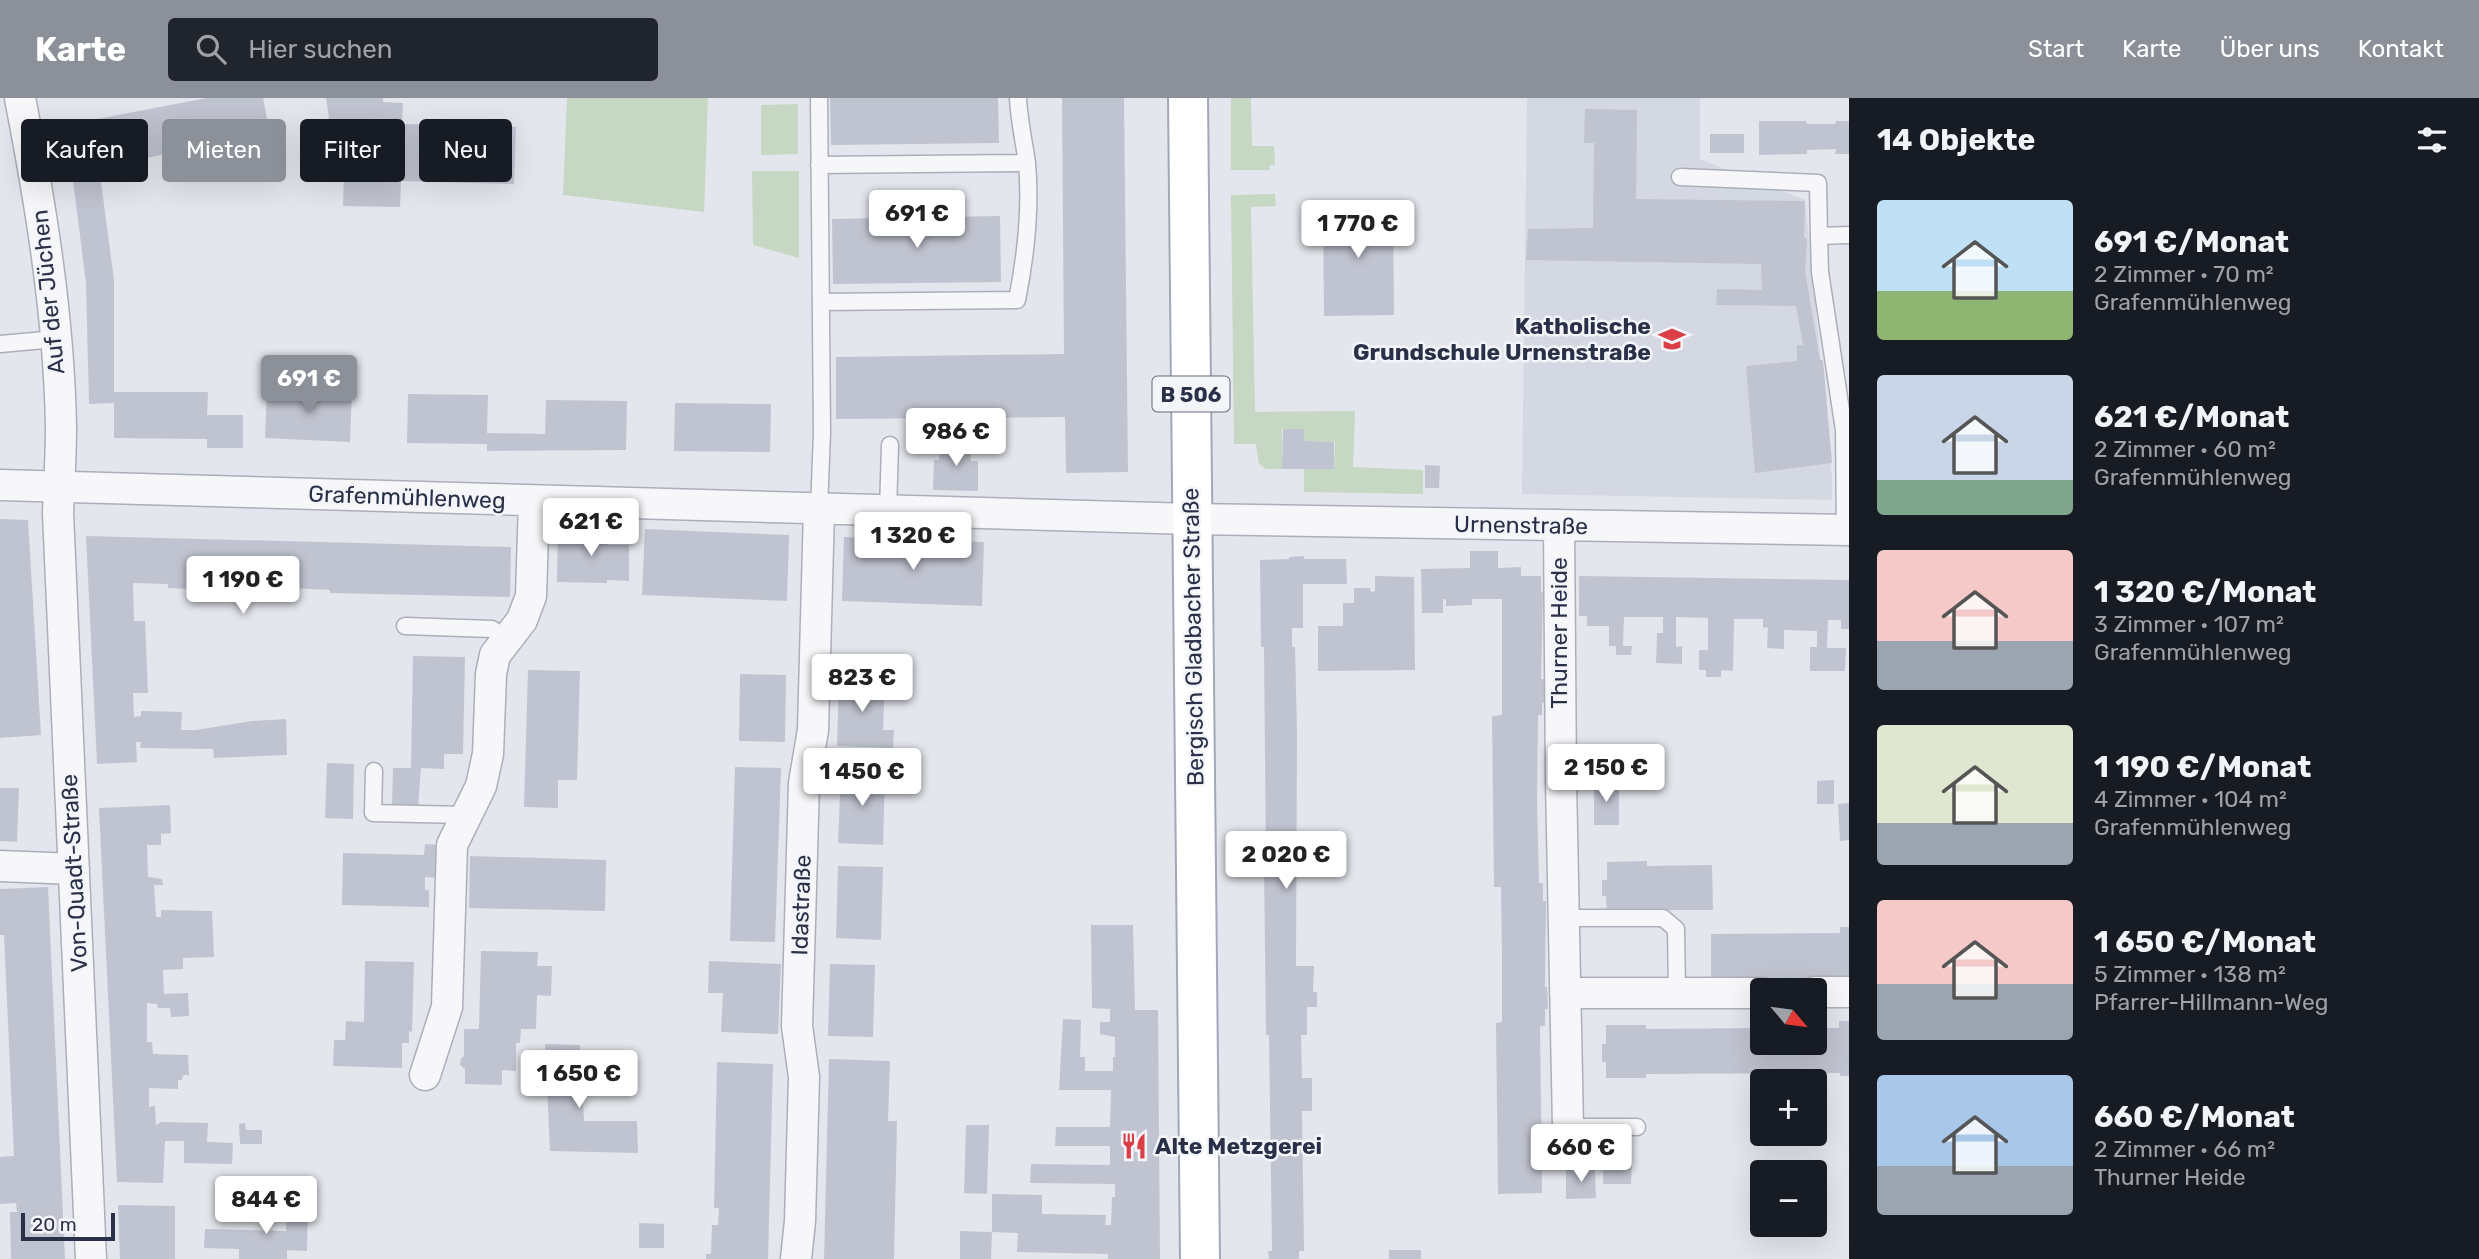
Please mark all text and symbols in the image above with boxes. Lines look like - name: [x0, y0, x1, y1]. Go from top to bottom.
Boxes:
- search box: [168, 18, 658, 81]
- text: Karte: [35, 30, 126, 69]
- icon: search: [192, 30, 230, 68]
- text: Hier suchen: [248, 34, 393, 65]
- text: Start: [2028, 35, 2084, 63]
- text: Karte: [2122, 35, 2182, 63]
- text: Über uns: [2220, 35, 2320, 63]
- text: Kontakt: [2358, 35, 2444, 63]
- chip: Kaufen: [21, 119, 148, 182]
- chip: Mieten: [162, 119, 286, 182]
- chip: Filter: [300, 119, 405, 182]
- chip: Neu: [419, 119, 512, 182]
- icon: filters: [2413, 121, 2451, 159]
- text: 14 Objekte: [1877, 122, 2035, 158]
- pin: 691 €: [868, 190, 966, 250]
- text: 691 €: [885, 199, 949, 227]
- pin: 1 770 €: [1293, 200, 1423, 260]
- street label: Auf der Jüchen: [25, 208, 71, 376]
- text: 1 770 €: [1317, 209, 1399, 237]
- text: 691 €/Monat: [2094, 224, 2289, 260]
- icon: home: [1933, 228, 2017, 312]
- text: 2 Zimmer · 70 m²: [2094, 260, 2274, 288]
- text: Grafenmühlenweg: [2094, 288, 2292, 316]
- place label: Katholische Grundschule Urnenstraße: [1353, 312, 1651, 366]
- school or university icon: Katholische Grundschule Urnenstraße: [1657, 324, 1687, 354]
- pin: 691 €: [260, 356, 358, 415]
- text: 691 €: [277, 364, 341, 392]
- road number: B 506: [1152, 376, 1230, 412]
- text: 621 €/Monat: [2094, 399, 2289, 435]
- icon: home: [1933, 403, 2017, 487]
- pin: 986 €: [907, 408, 1005, 468]
- text: 986 €: [922, 417, 990, 445]
- text: 2 Zimmer · 60 m²: [2094, 435, 2276, 463]
- text: Grafenmühlenweg: [2094, 463, 2292, 491]
- street label: Grafenmühlenweg: [308, 480, 506, 514]
- street label: Bergisch Gladbacher Straße: [1176, 488, 1210, 786]
- pin: 621 €: [542, 498, 640, 558]
- text: 621 €: [559, 507, 623, 535]
- street label: Urnenstraße: [1454, 510, 1588, 540]
- pin: 1 320 €: [848, 512, 978, 572]
- text: 1 320 €: [870, 521, 956, 549]
- pin: 1 190 €: [178, 556, 308, 616]
- street label: Thurner Heide: [1545, 557, 1573, 709]
- text: 1 190 €: [202, 565, 284, 593]
- text: 1 320 €/Monat: [2094, 574, 2316, 610]
- icon: home: [1933, 578, 2017, 662]
- text: 3 Zimmer · 107 m²: [2094, 610, 2284, 638]
- text: Grafenmühlenweg: [2094, 638, 2292, 666]
- pin: 823 €: [813, 654, 911, 714]
- text: 823 €: [828, 663, 896, 691]
- pin: 2 150 €: [1541, 744, 1671, 804]
- pin: 1 450 €: [797, 748, 927, 808]
- text: 1 190 €/Monat: [2094, 749, 2311, 785]
- text: 2 150 €: [1564, 753, 1648, 781]
- icon: home: [1933, 753, 2017, 837]
- text: 1 450 €: [819, 757, 905, 785]
- street label: Von-Quadt-Straße: [55, 773, 93, 973]
- text: 4 Zimmer · 104 m²: [2094, 785, 2287, 813]
- text: Grafenmühlenweg: [2094, 813, 2292, 841]
- pin: 2 020 €: [1221, 832, 1351, 891]
- text: 2 020 €: [1241, 840, 1331, 868]
- street label: Idastraße: [785, 854, 817, 956]
- text: 1 650 €/Monat: [2094, 924, 2316, 960]
- icon: home: [1933, 928, 2017, 1012]
- text: 5 Zimmer · 138 m²: [2094, 960, 2286, 988]
- north arrow: [1750, 978, 1827, 1055]
- map controls: [1750, 978, 1827, 1237]
- text: Pfarrer-Hillmann-Weg: [2094, 988, 2329, 1016]
- pin: 1 650 €: [514, 1051, 644, 1110]
- text: 1 650 €: [537, 1059, 621, 1087]
- button: +: [1750, 1069, 1827, 1146]
- text: 660 €/Monat: [2094, 1099, 2295, 1135]
- icon: home: [1933, 1103, 2017, 1187]
- pin: 660 €: [1532, 1124, 1630, 1184]
- restaurant icon: Alte Metzgerei: [1119, 1131, 1149, 1161]
- place label: Alte Metzgerei: [1155, 1132, 1322, 1160]
- text: 660 €: [1547, 1133, 1615, 1161]
- text: 2 Zimmer · 66 m²: [2094, 1135, 2275, 1163]
- button: −: [1750, 1160, 1827, 1237]
- text: Thurner Heide: [2094, 1163, 2246, 1191]
- pin: 844 €: [217, 1176, 315, 1236]
- text: 844 €: [231, 1185, 301, 1213]
- scale bar: [21, 1210, 116, 1242]
- text: 20 m: [32, 1213, 77, 1236]

